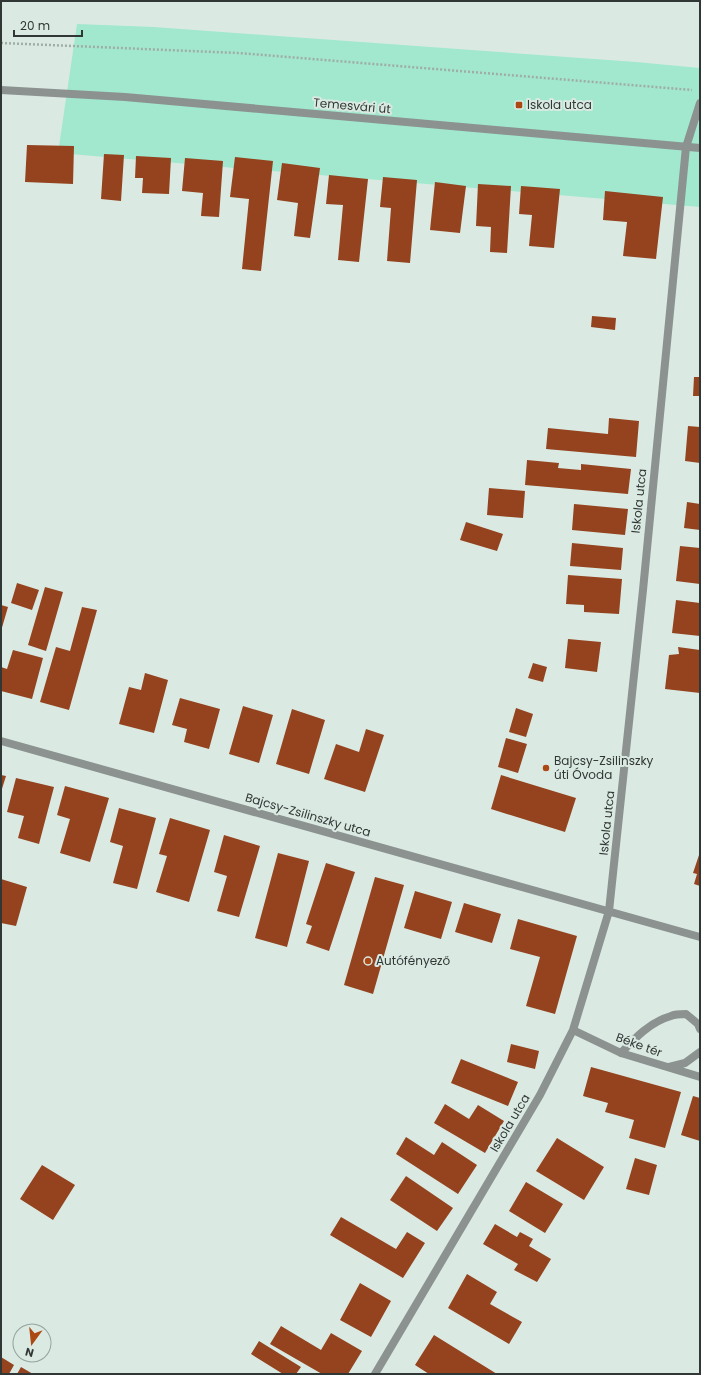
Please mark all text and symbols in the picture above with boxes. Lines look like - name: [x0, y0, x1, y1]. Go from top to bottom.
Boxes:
- scale bar: [14, 12, 82, 38]
- text: 20 m: [20, 17, 50, 34]
- street label: Temesvári út: [313, 94, 391, 117]
- place label: Iskola utca: [527, 96, 592, 113]
- marker: Iskola utca: [514, 100, 524, 110]
- street label: Iskola utca: [627, 468, 650, 534]
- place label: Bajcsy-Zsilinszky úti Óvoda: [554, 752, 654, 783]
- marker: Bajcsy-Zsilinszky úti Óvoda: [541, 763, 551, 773]
- street label: Bajcsy-Zsilinszky utca: [243, 788, 373, 841]
- street label: Iskola utca: [595, 790, 618, 856]
- place label: Autófényező: [376, 952, 451, 969]
- marker: Autófényező: [363, 956, 373, 966]
- street label: Béke tér: [614, 1028, 665, 1061]
- street label: Iskola utca: [486, 1091, 534, 1155]
- north arrow: [12, 1323, 52, 1363]
- text: N: [23, 1344, 35, 1361]

